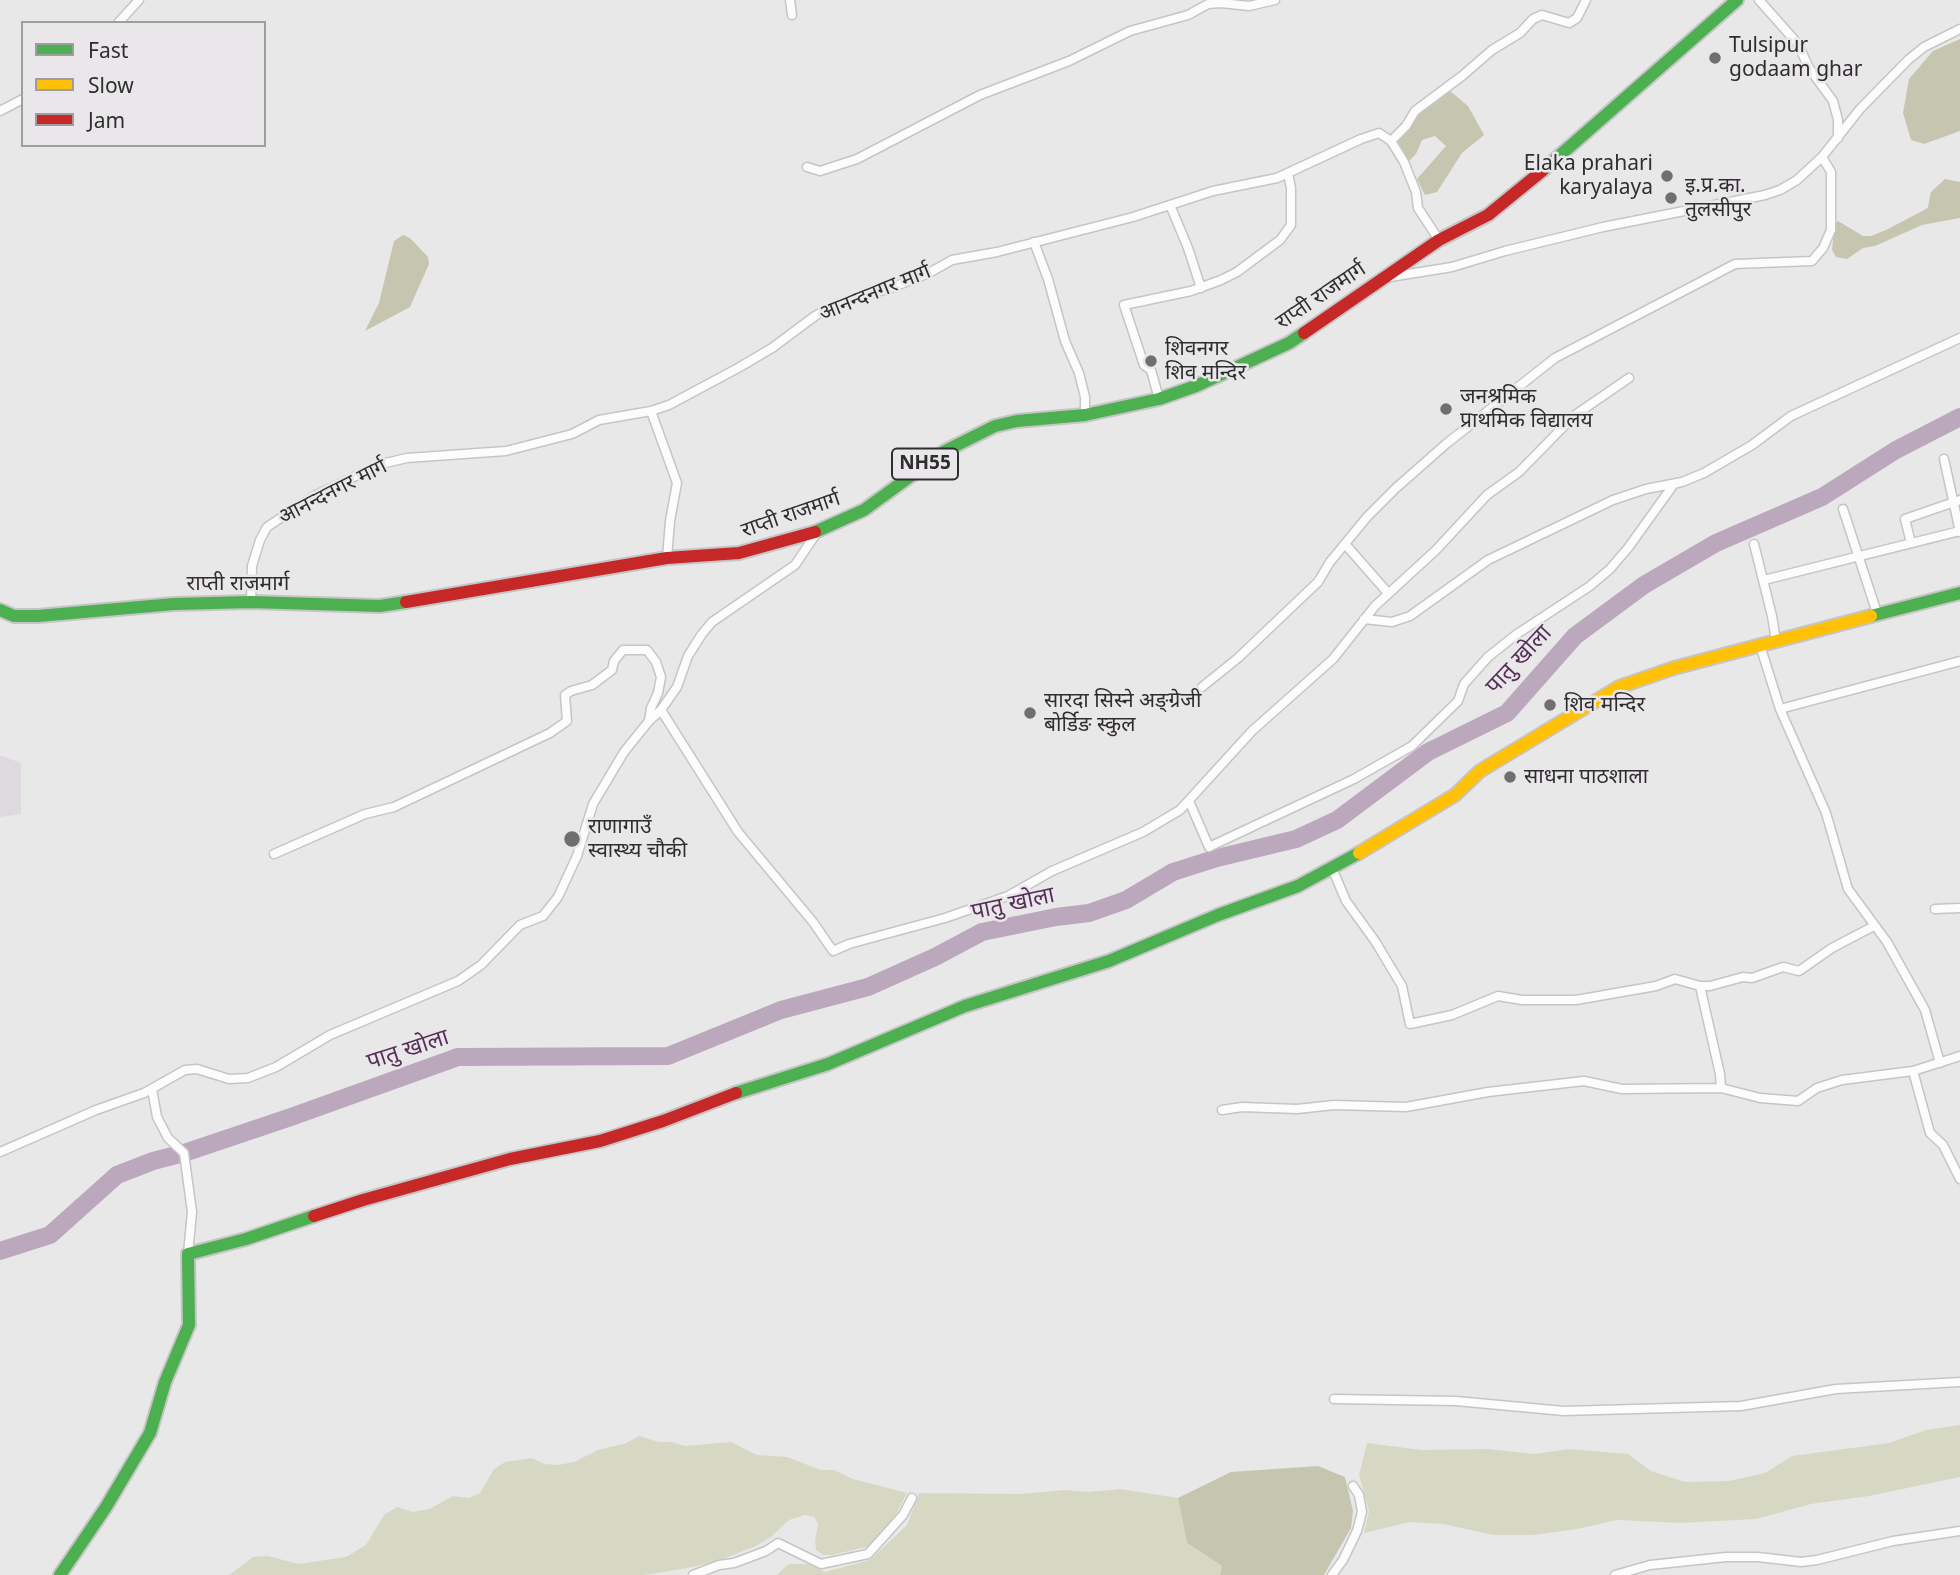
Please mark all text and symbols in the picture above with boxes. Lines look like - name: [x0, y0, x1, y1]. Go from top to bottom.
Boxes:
- legend: [21, 21, 266, 147]
- place label: Tulsipur godaam ghar: [1729, 33, 1863, 83]
- text: Fast: [88, 36, 128, 64]
- marker: Tulsipur godaam ghar: [1707, 50, 1723, 66]
- text: Slow: [88, 71, 134, 99]
- text: Jam: [88, 106, 125, 134]
- place label: Elaka prahari karyalaya: [1524, 151, 1653, 201]
- marker: Elaka prahari karyalaya: [1659, 168, 1675, 184]
- place label: इ.प्र.का. तुलसीपुर: [1685, 173, 1751, 223]
- marker: इ.प्र.का. तुलसीपुर: [1663, 190, 1679, 206]
- street label: राप्ती राजमार्ग: [1271, 257, 1371, 335]
- street label: आनन्दनगर मार्ग: [816, 259, 934, 327]
- place label: शिवनगर शिव मन्दिर: [1165, 336, 1246, 386]
- marker: शिवनगर शिव मन्दिर: [1143, 353, 1159, 369]
- place label: जनश्रमिक प्राथमिक विद्यालय: [1460, 384, 1593, 434]
- marker: जनश्रमिक प्राथमिक विद्यालय: [1438, 401, 1454, 417]
- road number: NH55: [892, 449, 958, 480]
- street label: आनन्दनगर मार्ग: [275, 454, 391, 530]
- street label: राप्ती राजमार्ग: [738, 486, 844, 544]
- street label: राप्ती राजमार्ग: [187, 571, 289, 597]
- water label: पातु खोला: [1480, 620, 1558, 700]
- place label: सारदा सिस्ने अङ्ग्रेजी बोर्डिङ स्कुल: [1044, 688, 1201, 738]
- place label: शिव मन्दिर: [1564, 692, 1645, 718]
- marker: शिव मन्दिर: [1542, 697, 1558, 713]
- marker: सारदा सिस्ने अङ्ग्रेजी बोर्डिङ स्कुल: [1022, 705, 1038, 721]
- place label: साधना पाठशाला: [1524, 764, 1648, 790]
- marker: साधना पाठशाला: [1502, 769, 1518, 785]
- place label: राणागाउँ स्वास्थ्य चौकी: [588, 814, 687, 864]
- marker: राणागाउँ स्वास्थ्य चौकी: [562, 829, 582, 849]
- water label: पातु खोला: [969, 882, 1057, 926]
- water label: पातु खोला: [364, 1024, 452, 1076]

